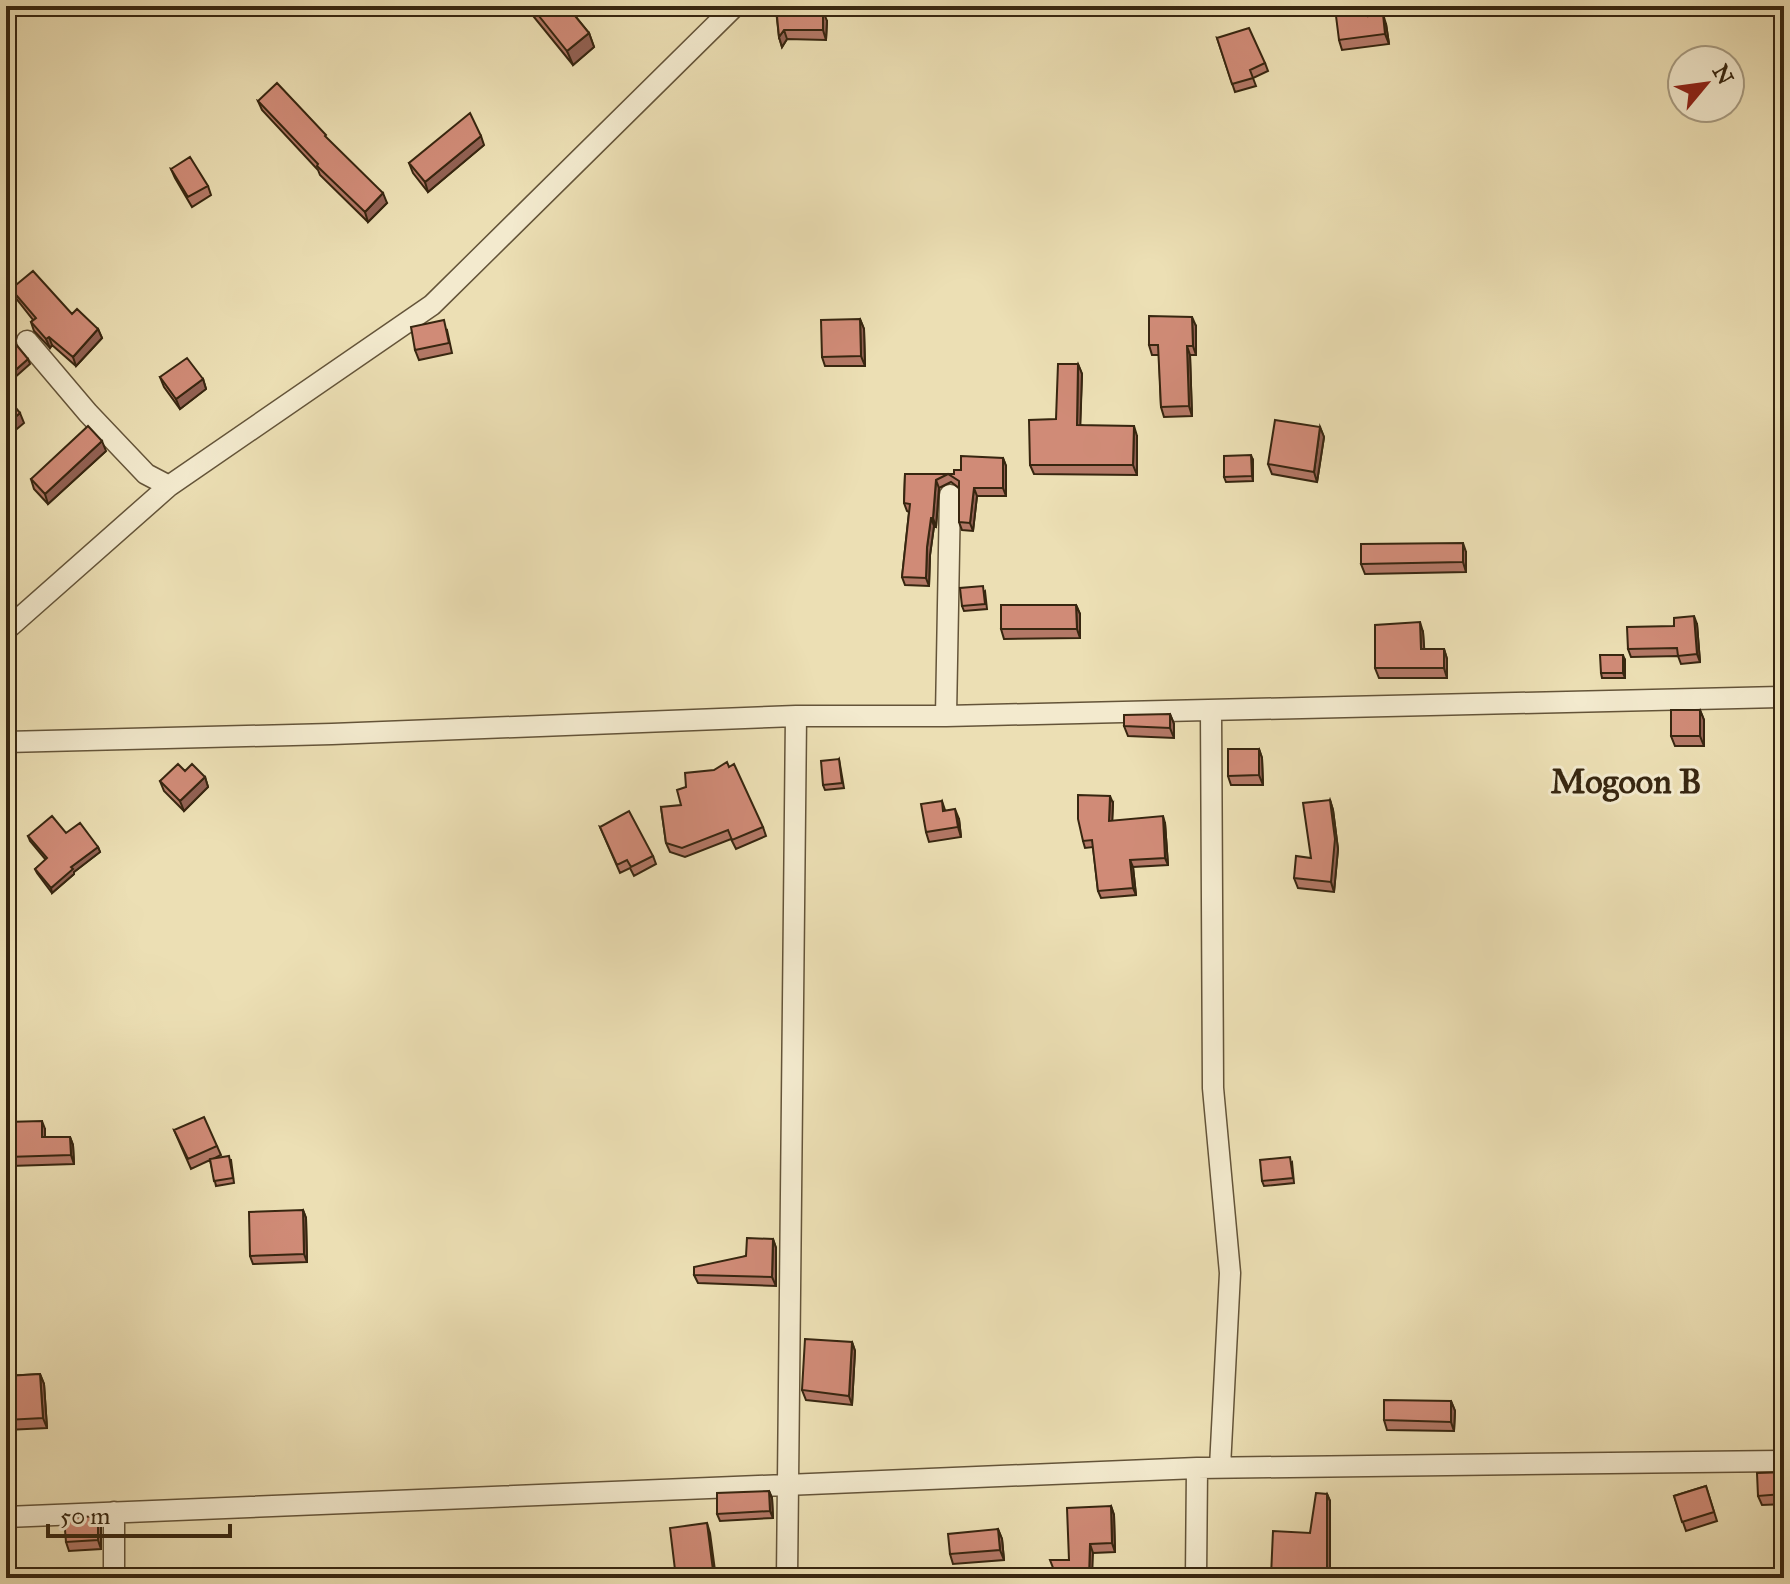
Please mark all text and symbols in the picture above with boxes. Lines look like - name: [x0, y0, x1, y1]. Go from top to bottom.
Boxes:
- north arrow: [1666, 44, 1746, 124]
- text: N: [1707, 60, 1740, 90]
- district label: Mogoon B: [1551, 761, 1701, 802]
- scale bar: [48, 1488, 230, 1538]
- text: 50 m: [60, 1501, 110, 1531]

